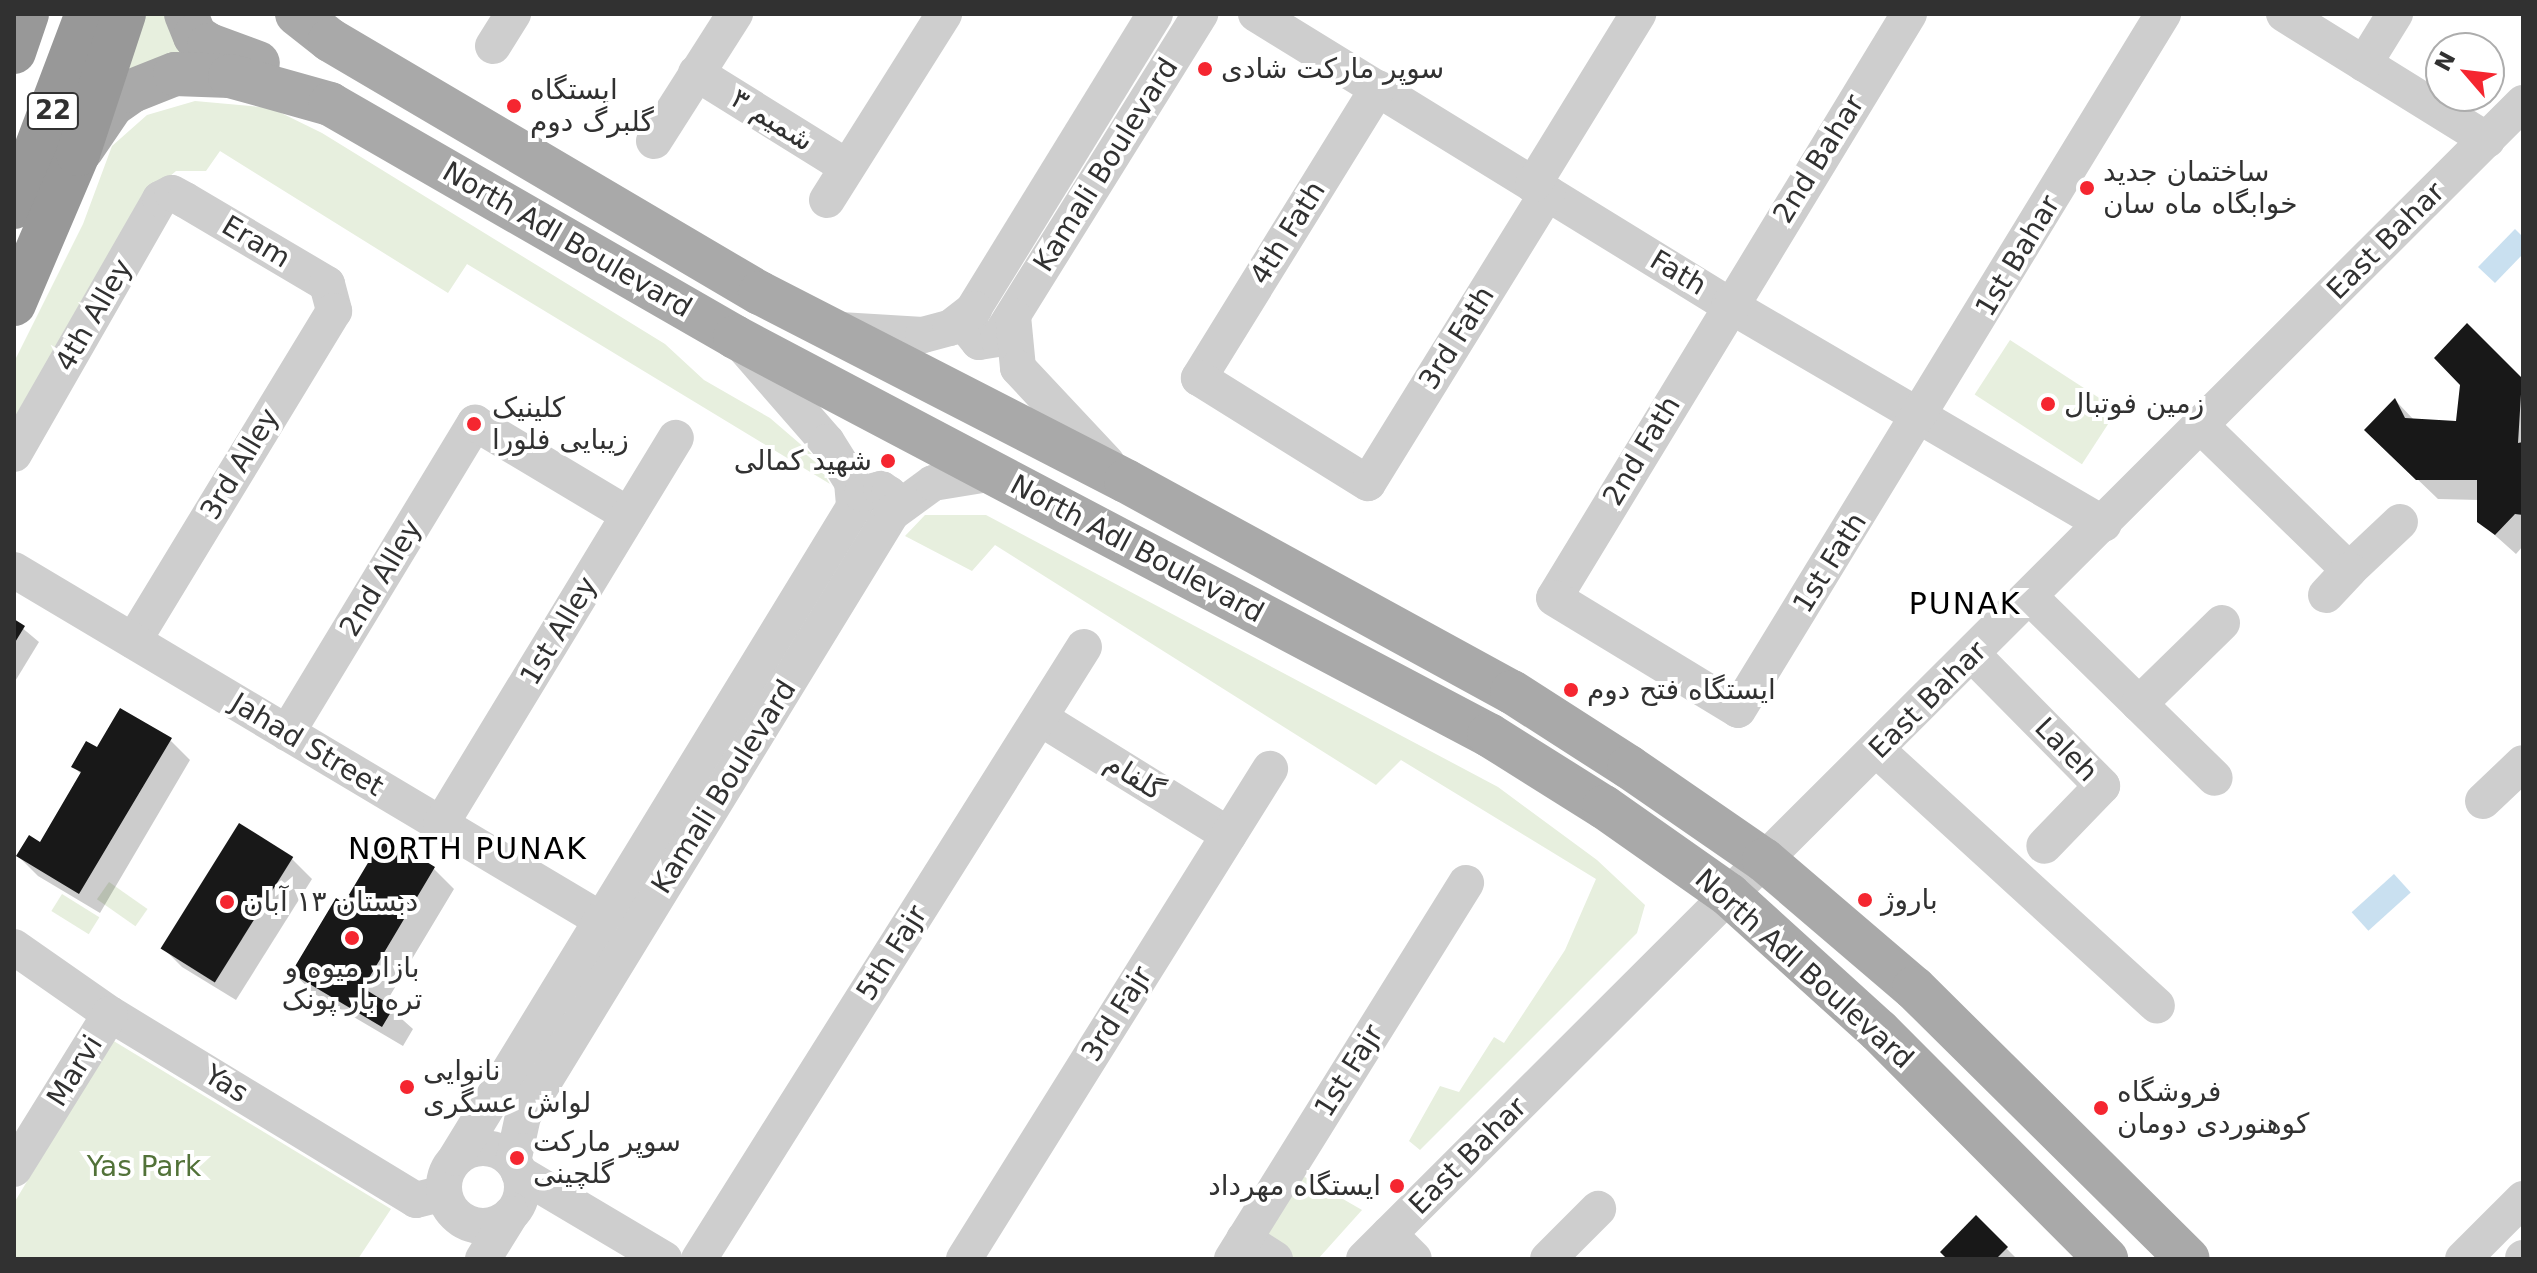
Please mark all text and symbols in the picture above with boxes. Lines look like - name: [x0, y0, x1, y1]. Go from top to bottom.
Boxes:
- north arrow: [2425, 32, 2505, 112]
- text: N: [2430, 47, 2460, 75]
- street label: Kamali Boulevard: [1027, 52, 1185, 278]
- place label: سوپر مارکت شادی: [1221, 52, 1444, 86]
- marker: سوپر مارکت شادی: [1196, 60, 1214, 78]
- place label: ایستگاه گلبرگ دوم: [530, 73, 654, 139]
- street label: شمیم ۳: [725, 82, 819, 158]
- road number: 22: [25, 89, 81, 133]
- street label: 2nd Bahar: [1766, 89, 1872, 229]
- marker: ایستگاه گلبرگ دوم: [505, 97, 523, 115]
- street label: North Adl Boulevard: [437, 155, 697, 325]
- place label: ساختمان جدید خوابگاه ماه سان: [2103, 155, 2298, 221]
- street label: 4th Fath: [1243, 175, 1333, 291]
- street label: East Bahar: [2320, 175, 2452, 307]
- marker: ساختمان جدید خوابگاه ماه سان: [2078, 179, 2096, 197]
- street label: 1st Bahar: [1969, 189, 2067, 323]
- street label: Eram: [216, 209, 296, 275]
- street label: Fath: [1644, 243, 1712, 303]
- street label: 4th Alley: [48, 253, 140, 377]
- street label: 3rd Fath: [1412, 280, 1502, 396]
- place label: زمین فوتبال: [2064, 387, 2204, 421]
- street label: 2nd Fath: [1596, 390, 1688, 512]
- place label: کلینیک زیبایی فلورا: [492, 391, 629, 457]
- marker: زمین فوتبال: [2039, 395, 2057, 413]
- street label: 3rd Alley: [194, 402, 286, 526]
- marker: کلینیک زیبایی فلورا: [463, 413, 485, 435]
- place label: شهید کمالی: [734, 444, 872, 478]
- marker: شهید کمالی: [879, 452, 897, 470]
- street label: North Adl Boulevard: [1005, 468, 1269, 630]
- street label: 1st Fath: [1786, 507, 1874, 619]
- street label: 2nd Alley: [333, 513, 429, 643]
- street label: 1st Alley: [513, 571, 605, 691]
- district label: PUNAK: [1909, 586, 2021, 622]
- street label: East Bahar: [1862, 634, 1994, 766]
- place label: ایستگاه فتح دوم: [1587, 673, 1776, 707]
- street label: Kamali Boulevard: [645, 674, 803, 900]
- marker: ایستگاه فتح دوم: [1562, 681, 1580, 699]
- street label: Jahad Street: [225, 686, 389, 804]
- street label: Laleh: [2028, 711, 2104, 789]
- street label: گلفام: [1099, 746, 1169, 808]
- district label: NORTH PUNAK: [348, 831, 588, 867]
- street label: North Adl Boulevard: [1688, 862, 1920, 1076]
- place label: باروژ: [1881, 883, 1938, 917]
- place label: دبستان ۱۳ آبان: [243, 885, 418, 919]
- marker: باروژ: [1856, 891, 1874, 909]
- marker: دبستان ۱۳ آبان: [218, 893, 236, 911]
- street label: 5th Fajr: [850, 899, 934, 1007]
- marker: بازار ميوه و تره بار پونک: [343, 929, 361, 947]
- place label: بازار ميوه و تره بار پونک: [282, 951, 422, 1017]
- street label: 3rd Fajr: [1075, 960, 1159, 1068]
- street label: 1st Fajr: [1308, 1019, 1390, 1123]
- street label: Marvi: [40, 1029, 110, 1113]
- place label: نانوایی لواش عسگری: [423, 1054, 591, 1120]
- street label: Yas: [198, 1058, 254, 1110]
- place label: فروشگاه کوهنوردی دومان: [2117, 1075, 2309, 1141]
- marker: نانوایی لواش عسگری: [398, 1078, 416, 1096]
- street label: East Bahar: [1402, 1090, 1534, 1222]
- marker: فروشگاه کوهنوردی دومان: [2092, 1099, 2110, 1117]
- place label: سوپر مارکت گلچینی: [533, 1125, 681, 1191]
- marker: سوپر مارکت گلچینی: [508, 1149, 526, 1167]
- park label: Yas Park: [87, 1150, 201, 1184]
- place label: ایستگاه مهرداد: [1208, 1169, 1381, 1203]
- marker: ایستگاه مهرداد: [1388, 1177, 1406, 1195]

